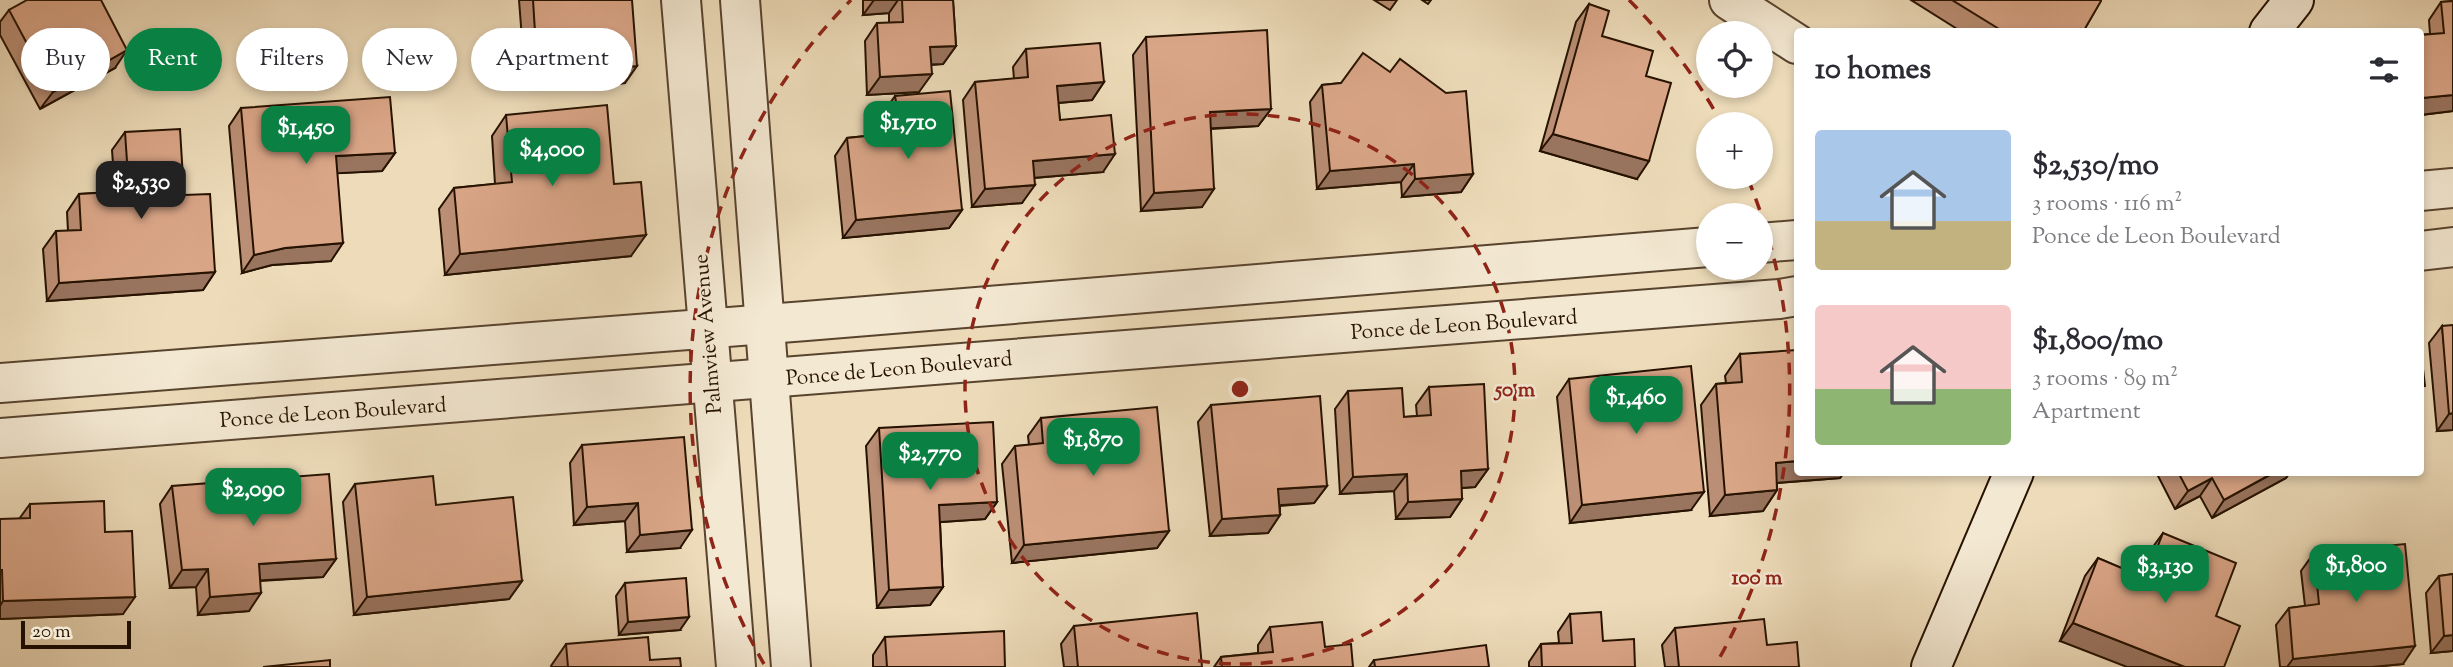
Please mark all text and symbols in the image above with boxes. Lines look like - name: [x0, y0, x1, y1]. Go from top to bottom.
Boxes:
- map controls: [1696, 21, 1773, 280]
- button: locate: [1696, 21, 1773, 98]
- chip: Buy: [21, 28, 110, 91]
- chip: Rent: [124, 28, 222, 91]
- chip: Filters: [236, 28, 348, 91]
- chip: New: [362, 28, 457, 91]
- chip: Apartment: [471, 28, 633, 91]
- text: 10 homes: [1815, 49, 1931, 92]
- icon: filters: [2365, 51, 2403, 89]
- pin: $1,710: [851, 102, 965, 161]
- pin: $1,450: [249, 106, 363, 166]
- text: $1,710: [879, 107, 937, 140]
- text: $1,450: [277, 112, 335, 145]
- button: +: [1696, 112, 1773, 189]
- pin: $4,000: [495, 128, 609, 188]
- text: $4,000: [519, 134, 585, 167]
- text: $2,530/mo: [2032, 145, 2159, 188]
- icon: home: [1871, 158, 1955, 242]
- pin: $2,530: [84, 162, 198, 221]
- text: $2,530: [112, 167, 170, 200]
- text: 3 rooms · 116 m²: [2032, 188, 2182, 221]
- button: −: [1696, 203, 1773, 280]
- text: Ponce de Leon Boulevard: [2032, 221, 2281, 254]
- street label: Palmview Avenue: [687, 253, 731, 415]
- street label: Ponce de Leon Boulevard: [1350, 303, 1579, 349]
- text: $1,800/mo: [2032, 320, 2163, 363]
- icon: home: [1871, 333, 1955, 417]
- street label: Ponce de Leon Boulevard: [785, 345, 1014, 395]
- text: 3 rooms · 89 m²: [2032, 363, 2178, 396]
- text: 50 m: [1493, 376, 1536, 406]
- pin: $1,460: [1579, 376, 1693, 436]
- centre of rings: [1228, 377, 1252, 401]
- text: $1,460: [1606, 382, 1666, 415]
- street label: Ponce de Leon Boulevard: [219, 391, 448, 437]
- text: Apartment: [2032, 396, 2141, 429]
- pin: $1,870: [1036, 419, 1150, 478]
- text: $1,870: [1063, 424, 1123, 457]
- pin: $2,770: [873, 433, 987, 492]
- text: $2,770: [898, 438, 962, 471]
- pin: $2,090: [196, 468, 310, 528]
- text: $2,090: [221, 474, 285, 507]
- pin: $1,800: [2299, 544, 2413, 604]
- pin: $3,130: [2108, 546, 2222, 605]
- text: $1,800: [2325, 550, 2387, 583]
- text: $3,130: [2137, 551, 2193, 584]
- text: 100 m: [1732, 564, 1783, 594]
- scale bar: [21, 618, 131, 650]
- text: 20 m: [32, 619, 71, 646]

